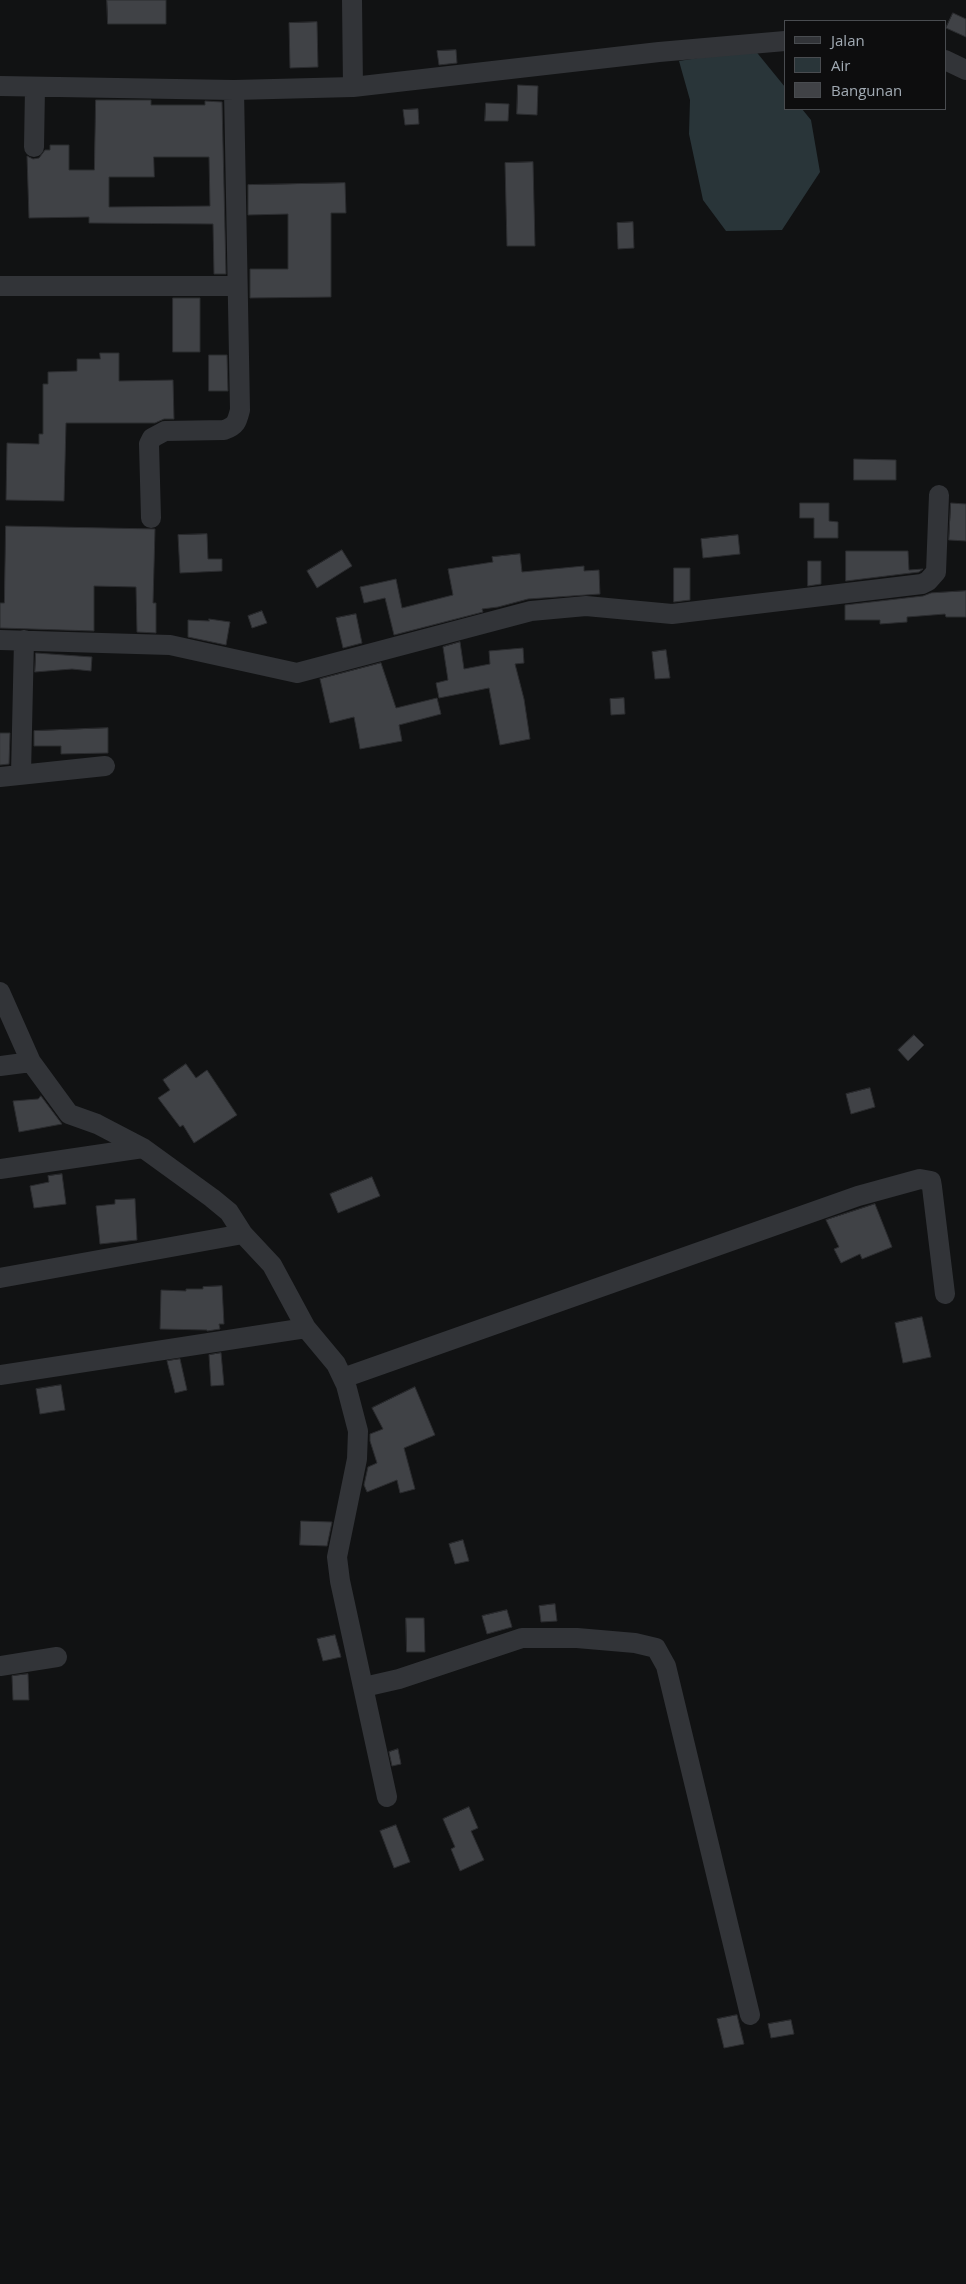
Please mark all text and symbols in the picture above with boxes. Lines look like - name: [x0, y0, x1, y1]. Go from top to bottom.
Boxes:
- legend: [784, 20, 946, 110]
- text: Jalan: [831, 30, 865, 50]
- text: Air: [831, 55, 850, 75]
- text: Bangunan: [831, 80, 902, 100]

